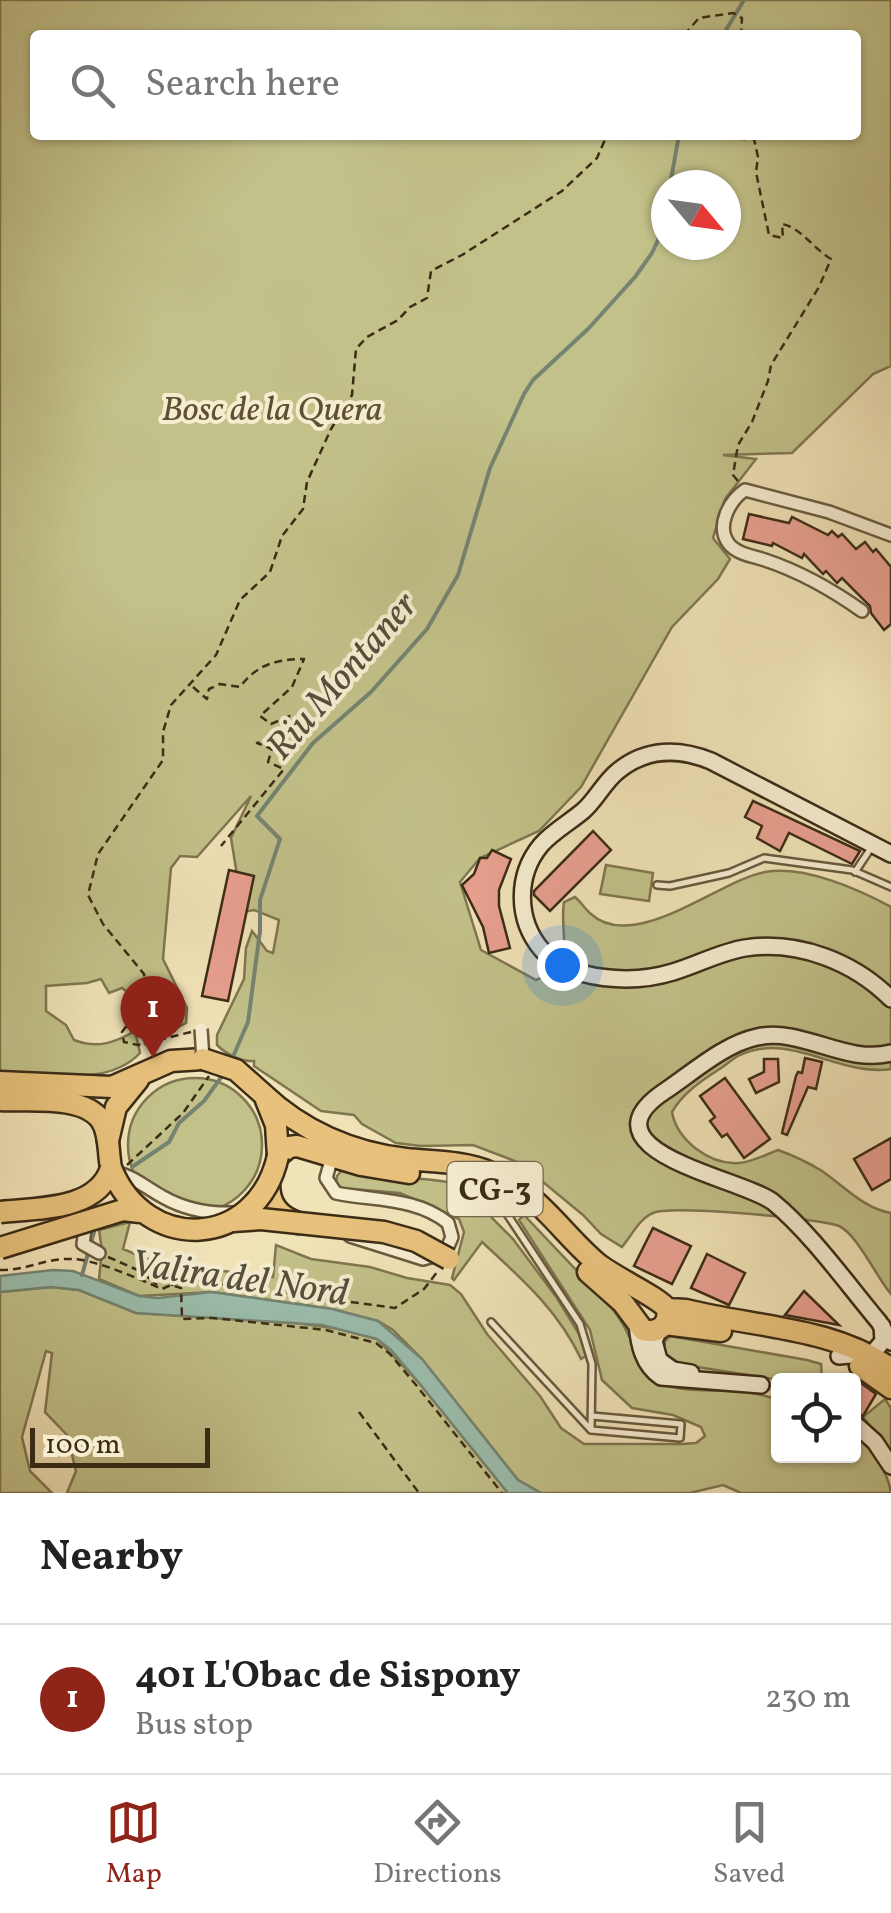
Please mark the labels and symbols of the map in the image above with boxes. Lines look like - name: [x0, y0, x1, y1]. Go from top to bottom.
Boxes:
- north arrow: [651, 170, 741, 260]
- park label: Bosc de la Quera: [161, 387, 383, 435]
- water label: Riu Montaner: [256, 581, 432, 773]
- your location: [537, 940, 588, 991]
- pin: 1: [120, 976, 186, 1058]
- road number: CG-3: [448, 1162, 542, 1216]
- water label: Valira del Nord: [127, 1239, 352, 1322]
- scale bar: [30, 1423, 210, 1468]

